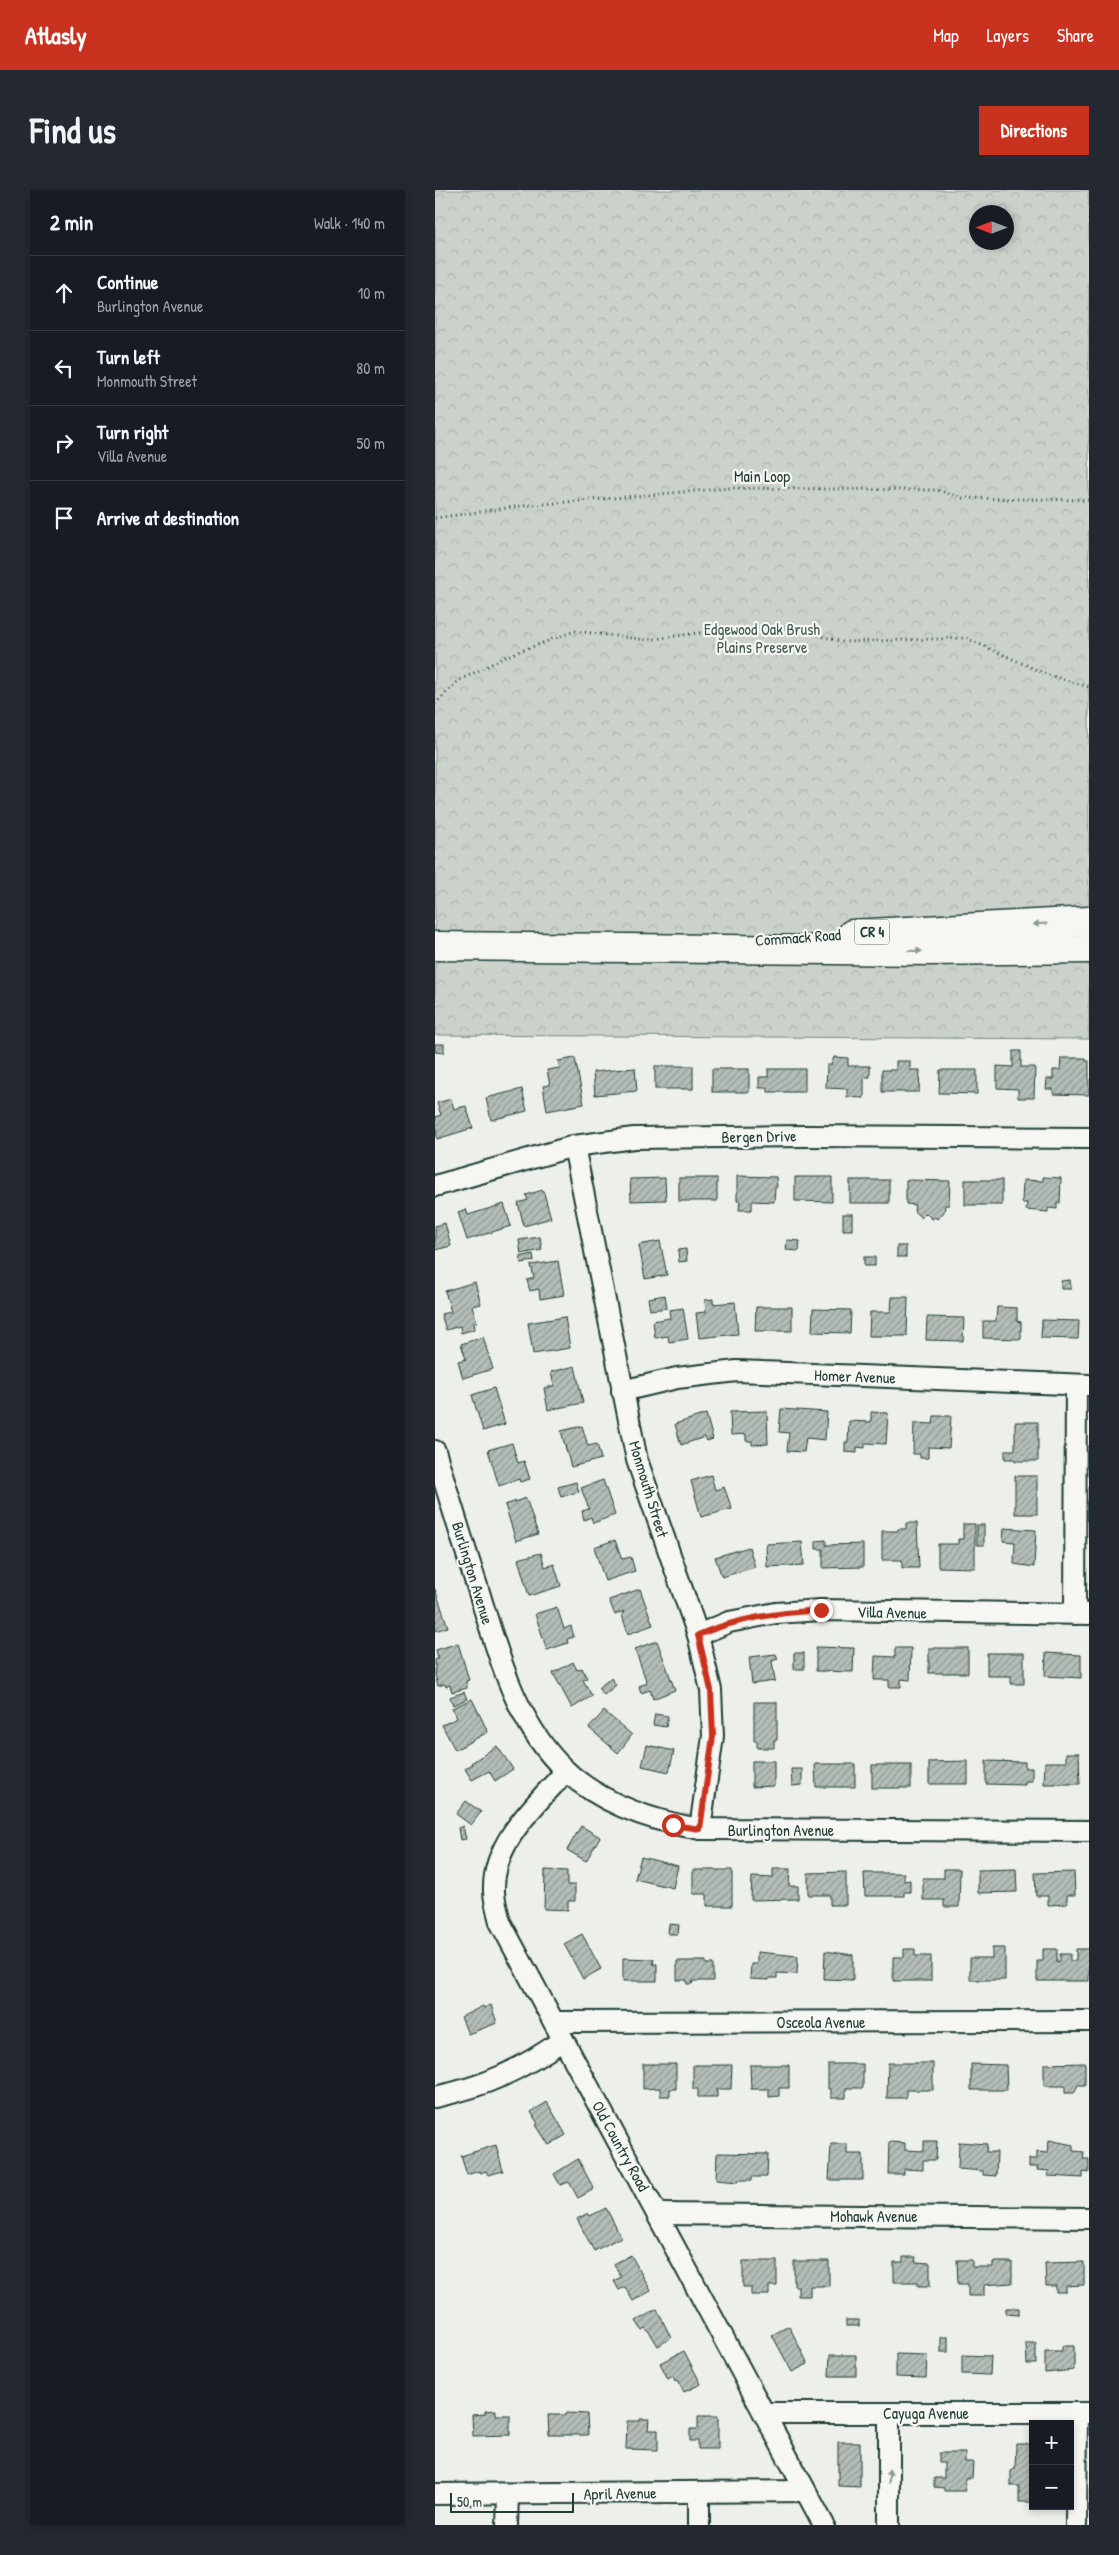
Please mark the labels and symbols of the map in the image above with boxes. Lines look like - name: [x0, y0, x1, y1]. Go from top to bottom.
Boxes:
- north arrow: [969, 205, 1014, 250]
- street label: Main Loop: [734, 465, 790, 487]
- park label: Edgewood Oak Brush Plains Preserve: [704, 618, 820, 658]
- road number: CR 4: [855, 920, 889, 944]
- one-way arrow: [1032, 920, 1048, 928]
- street label: Commack Road: [754, 923, 842, 951]
- one-way arrow: [907, 947, 923, 955]
- street label: Bergen Drive: [721, 1124, 797, 1148]
- street label: Homer Avenue: [814, 1364, 897, 1388]
- street label: Monmouth Street: [624, 1438, 674, 1541]
- street label: Burlington Avenue: [447, 1519, 499, 1628]
- route end: [810, 1599, 833, 1622]
- street label: Villa Avenue: [857, 1600, 928, 1624]
- route start: [662, 1814, 685, 1837]
- street label: Burlington Avenue: [728, 1819, 835, 1841]
- street label: Osceola Avenue: [777, 2011, 866, 2033]
- street label: Old Country Road: [587, 2097, 655, 2195]
- street label: Mohawk Avenue: [830, 2205, 918, 2227]
- street label: Cayuga Avenue: [883, 2402, 970, 2424]
- one-way arrow: [885, 2468, 893, 2484]
- street label: April Avenue: [583, 2481, 657, 2505]
- scale bar: [450, 2490, 574, 2513]

